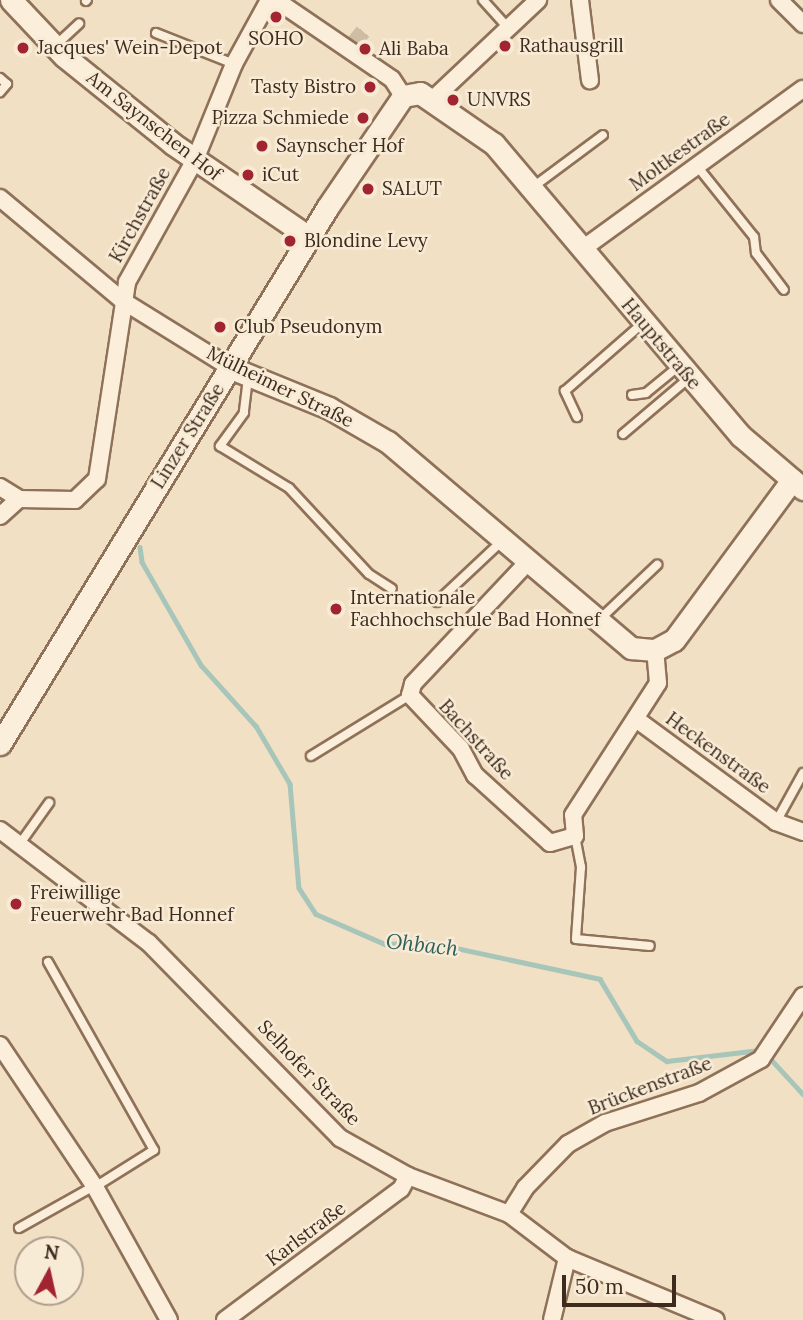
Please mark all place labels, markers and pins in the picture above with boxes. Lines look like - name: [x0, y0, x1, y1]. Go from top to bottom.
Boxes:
- marker: SOHO: [268, 9, 284, 25]
- place label: SOHO: [248, 28, 304, 50]
- place label: Rathausgrill: [519, 35, 624, 57]
- place label: Jacques' Wein-Depot: [37, 37, 223, 59]
- place label: Ali Baba: [379, 38, 449, 60]
- marker: Rathausgrill: [497, 38, 513, 54]
- marker: Jacques' Wein-Depot: [15, 40, 31, 56]
- marker: Ali Baba: [357, 41, 373, 57]
- place label: Tasty Bistro: [251, 76, 356, 98]
- marker: Tasty Bistro: [362, 79, 378, 95]
- place label: UNVRS: [467, 89, 531, 111]
- marker: UNVRS: [445, 92, 461, 108]
- place label: Pizza Schmiede: [212, 107, 349, 129]
- marker: Pizza Schmiede: [355, 110, 371, 126]
- place label: Saynscher Hof: [276, 135, 404, 157]
- marker: Saynscher Hof: [254, 138, 270, 154]
- place label: iCut: [262, 164, 299, 186]
- marker: iCut: [240, 167, 256, 183]
- place label: SALUT: [382, 178, 442, 200]
- marker: SALUT: [360, 181, 376, 197]
- place label: Blondine Levy: [304, 230, 428, 252]
- marker: Blondine Levy: [282, 233, 298, 249]
- place label: Club Pseudonym: [234, 316, 383, 338]
- marker: Club Pseudonym: [212, 319, 228, 335]
- place label: Internationale Fachhochschule Bad Honnef: [350, 587, 600, 631]
- marker: Internationale Fachhochschule Bad Honnef: [328, 601, 344, 617]
- place label: Freiwillige Feuerwehr Bad Honnef: [30, 882, 234, 926]
- marker: Freiwillige Feuerwehr Bad Honnef: [8, 896, 24, 912]

